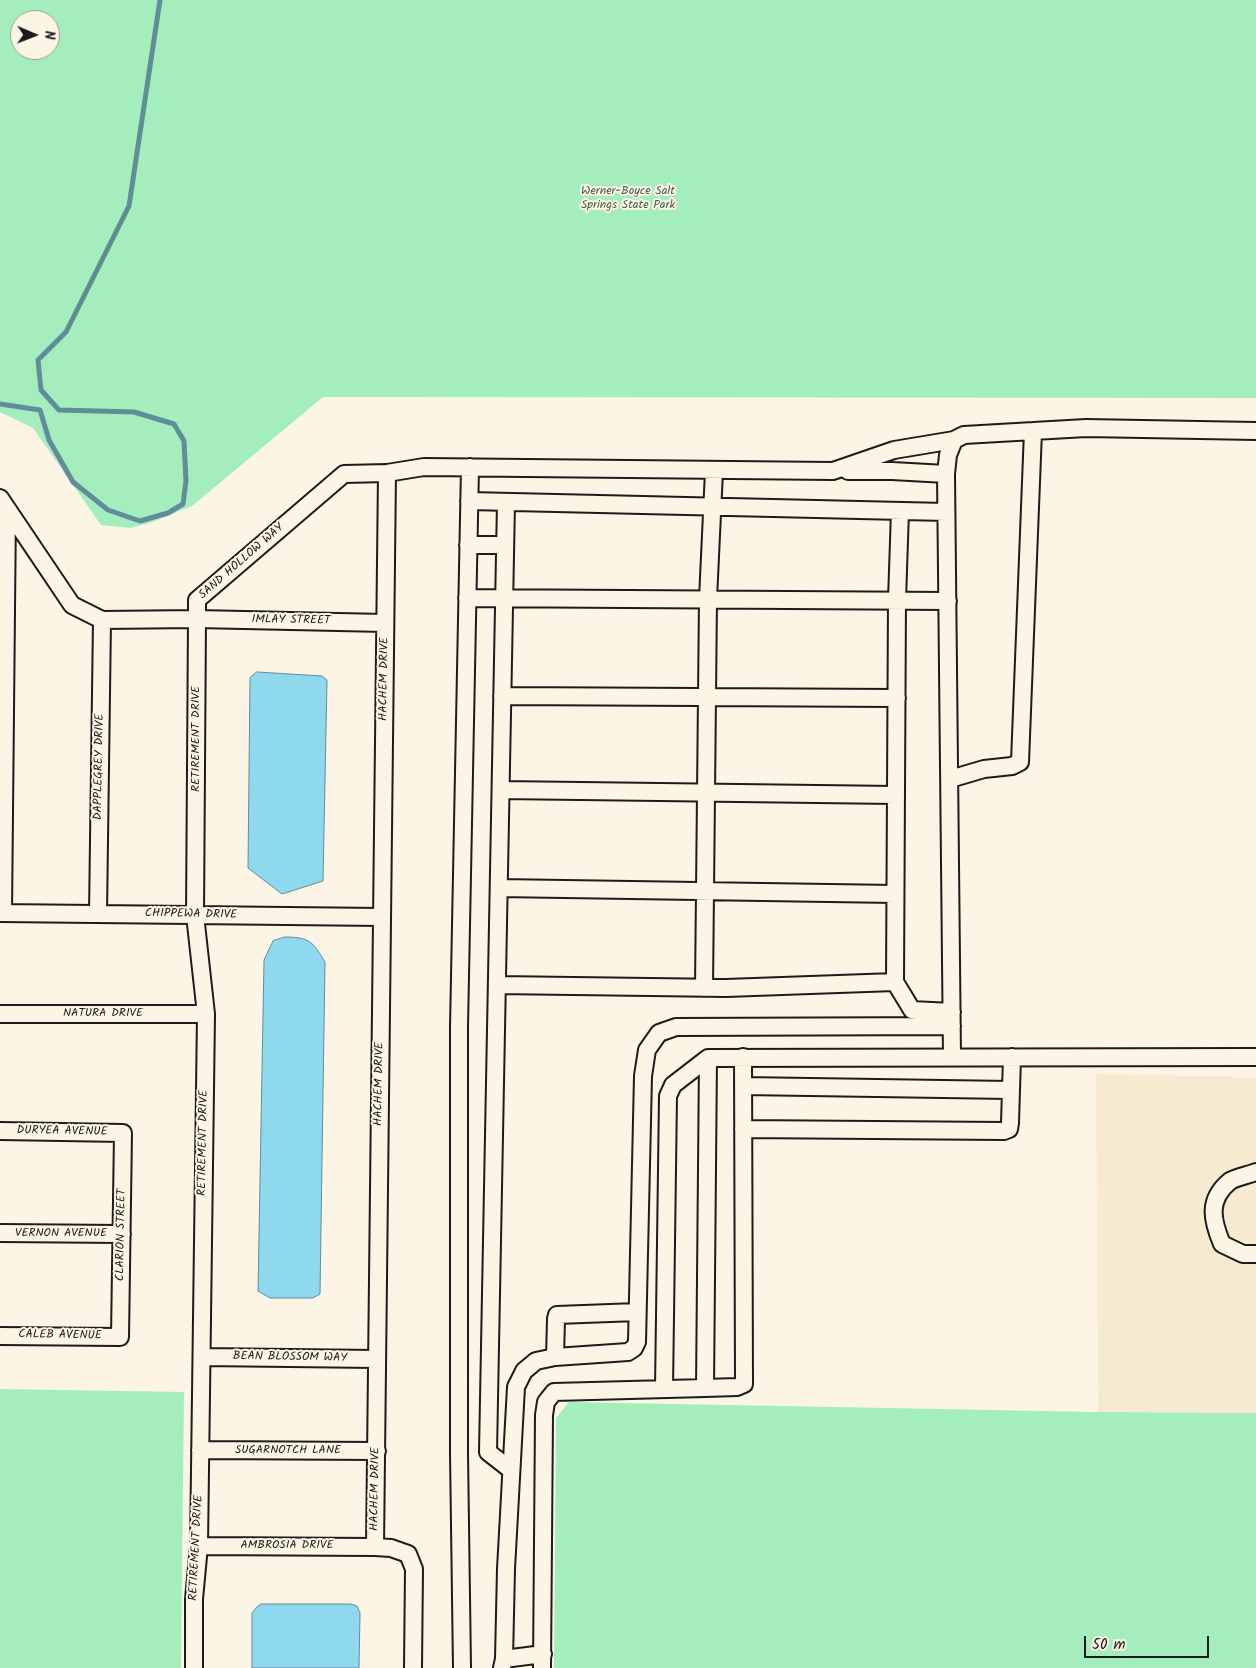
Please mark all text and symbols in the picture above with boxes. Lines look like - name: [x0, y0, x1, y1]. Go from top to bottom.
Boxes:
- north arrow: [10, 10, 60, 60]
- text: N: [38, 31, 60, 40]
- park label: Werner-Boyce Salt Springs State Park: [581, 185, 675, 213]
- street label: SAND HOLLOW WAY: [197, 521, 287, 603]
- street label: IMLAY STREET: [251, 613, 331, 629]
- street label: HACHEM DRIVE: [377, 637, 393, 721]
- street label: RETIREMENT DRIVE: [190, 686, 204, 792]
- street label: DAPPLEGREY DRIVE: [92, 714, 108, 820]
- street label: CHIPPEWA DRIVE: [145, 907, 237, 923]
- street label: NATURA DRIVE: [63, 1007, 143, 1021]
- street label: HACHEM DRIVE: [372, 1042, 388, 1126]
- street label: RETIREMENT DRIVE: [196, 1090, 212, 1196]
- street label: DURYEA AVENUE: [16, 1124, 108, 1140]
- street label: CLARION STREET: [114, 1189, 130, 1281]
- street label: VERNON AVENUE: [15, 1227, 107, 1241]
- street label: CALEB AVENUE: [18, 1328, 102, 1344]
- street label: BEAN BLOSSOM WAY: [233, 1350, 347, 1366]
- street label: SUGARNOTCH LANE: [235, 1444, 341, 1458]
- street label: HACHEM DRIVE: [368, 1447, 384, 1531]
- street label: RETIREMENT DRIVE: [187, 1495, 207, 1601]
- street label: AMBROSIA DRIVE: [241, 1539, 333, 1553]
- scale bar: [1086, 1626, 1211, 1658]
- text: 50 m: [1092, 1633, 1126, 1657]

